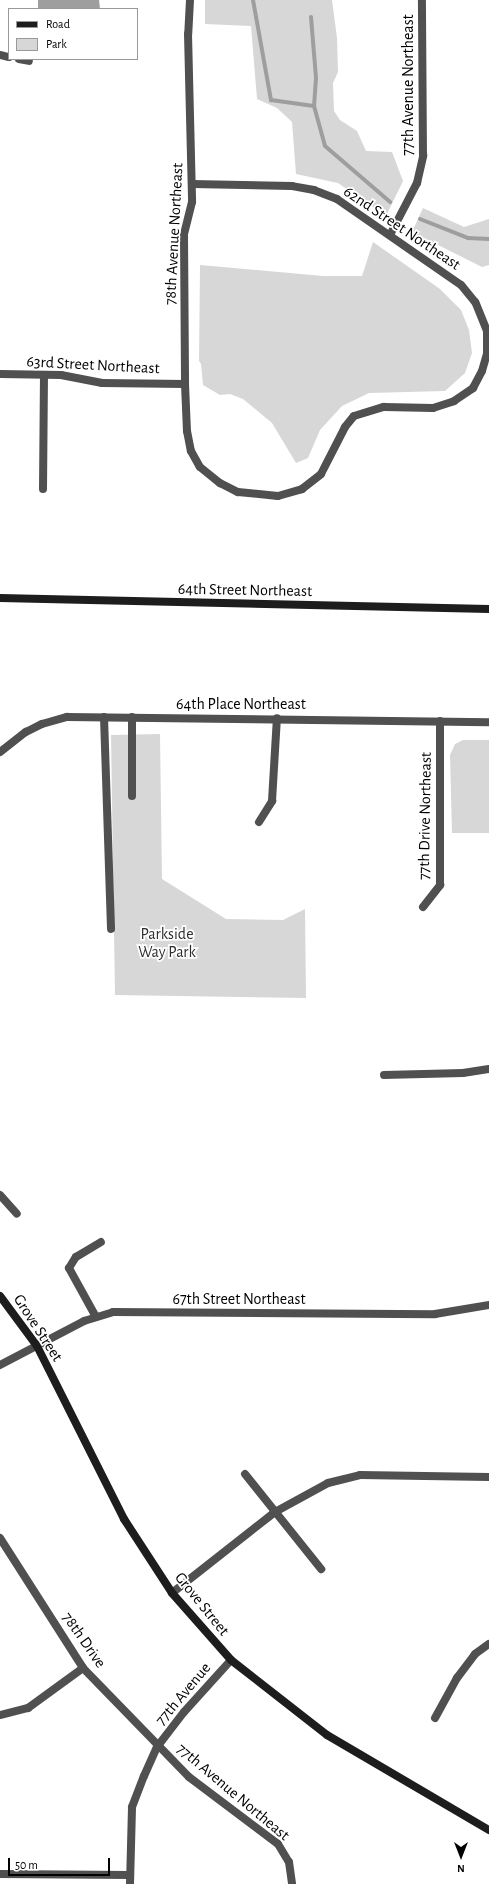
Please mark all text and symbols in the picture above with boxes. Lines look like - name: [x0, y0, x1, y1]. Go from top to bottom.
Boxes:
- legend: [8, 8, 138, 60]
- street label: 77th Avenue Northeast: [398, 14, 418, 156]
- text: Road: [46, 18, 70, 30]
- text: Park: [46, 38, 67, 50]
- street label: 78th Avenue Northeast: [161, 162, 187, 306]
- street label: 62nd Street Northeast: [340, 182, 464, 274]
- street label: 63rd Street Northeast: [26, 352, 160, 378]
- street label: 64th Street Northeast: [178, 579, 312, 601]
- street label: 64th Place Northeast: [176, 694, 306, 714]
- street label: 77th Drive Northeast: [414, 752, 436, 880]
- park label: Parkside Way Park: [138, 924, 196, 962]
- street label: 67th Street Northeast: [172, 1289, 306, 1309]
- street label: Grove Street: [9, 1291, 67, 1365]
- street label: Grove Street: [171, 1568, 233, 1640]
- street label: 78th Drive: [58, 1608, 110, 1672]
- street label: 77th Avenue: [151, 1659, 215, 1729]
- street label: 77th Avenue Northeast: [173, 1739, 293, 1845]
- north arrow: [441, 1836, 481, 1876]
- scale bar: [10, 1850, 112, 1876]
- text: 50 m: [15, 1859, 38, 1871]
- text: N: [457, 1863, 465, 1874]

